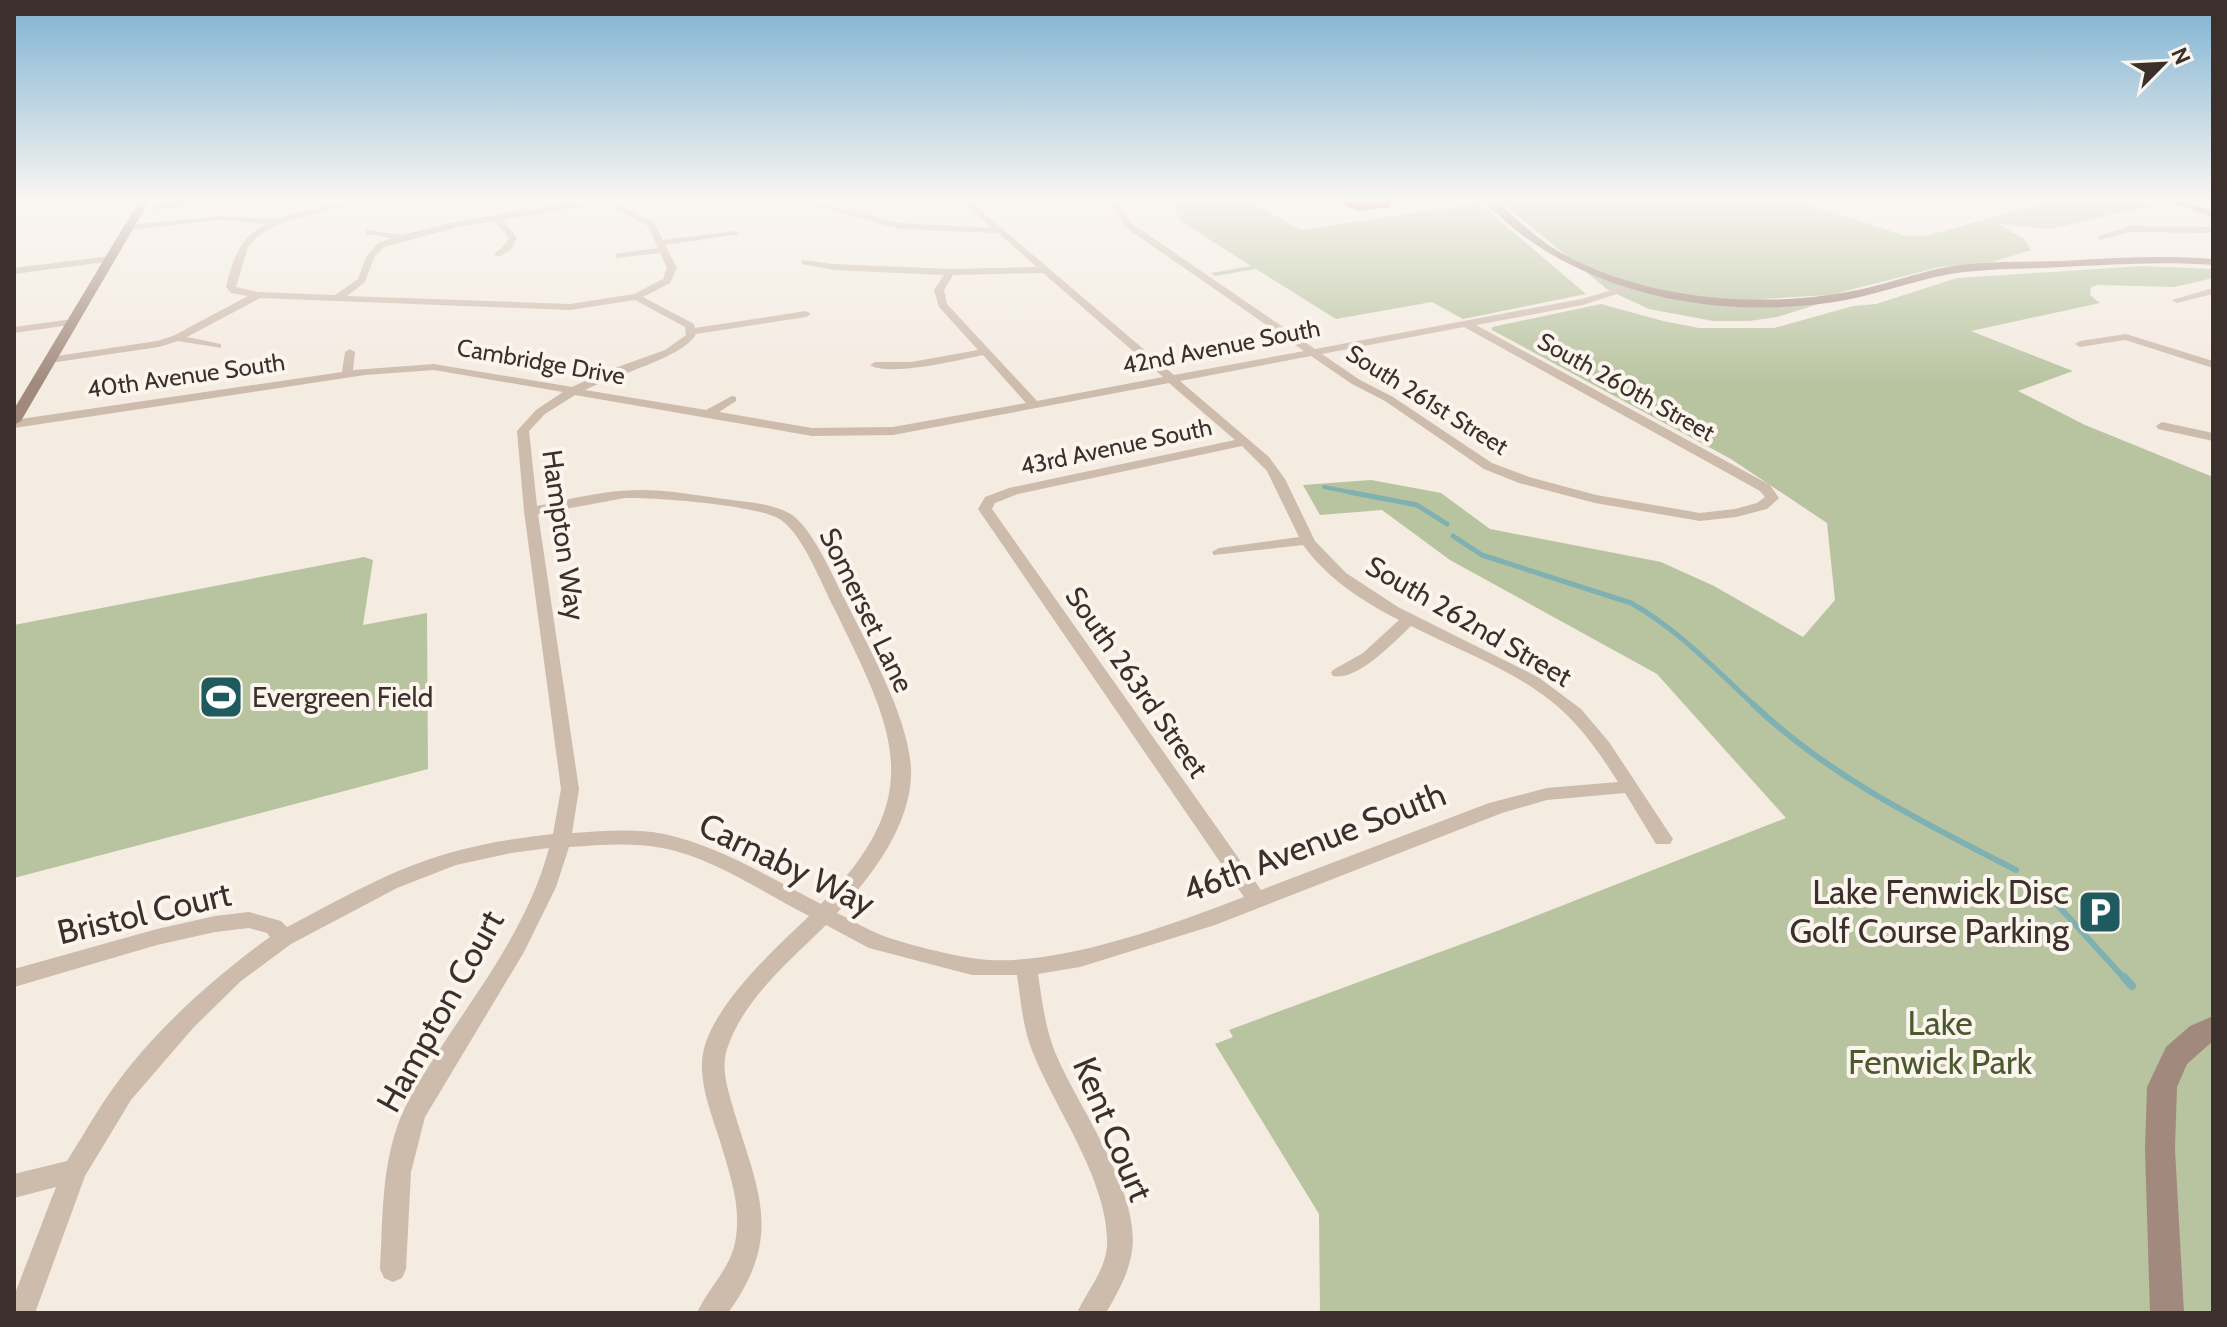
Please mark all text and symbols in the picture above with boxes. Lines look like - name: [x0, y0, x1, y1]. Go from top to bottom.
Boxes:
- north arrow: [2123, 24, 2203, 104]
- text: N: [2165, 43, 2196, 69]
- street label: 42nd Avenue South: [1119, 313, 1322, 380]
- street label: South 260th Street: [1533, 326, 1720, 447]
- street label: Cambridge Drive: [455, 332, 627, 391]
- street label: South 261st Street: [1341, 338, 1513, 461]
- street label: 40th Avenue South: [85, 347, 287, 404]
- street label: 43rd Avenue South: [1017, 412, 1214, 481]
- street label: Hampton Way: [535, 447, 593, 623]
- street label: Somerset Lane: [813, 522, 921, 698]
- street label: South 262nd Street: [1360, 548, 1578, 694]
- street label: South 263rd Street: [1058, 580, 1216, 784]
- sports icon: Evergreen Field: [197, 673, 245, 721]
- place label: Evergreen Field: [252, 680, 433, 714]
- street label: 46th Avenue South: [1177, 773, 1451, 911]
- street label: Carnaby Way: [692, 803, 882, 925]
- place label: Lake Fenwick Disc Golf Course Parking: [1789, 871, 2070, 952]
- street label: Bristol Court: [53, 873, 235, 953]
- parking icon: Lake Fenwick Disc Golf Course Parking: [2076, 888, 2124, 936]
- street label: Hampton Court: [367, 903, 513, 1119]
- park label: Lake Fenwick Park: [1848, 1002, 2033, 1083]
- street label: Kent Court: [1064, 1051, 1162, 1207]

